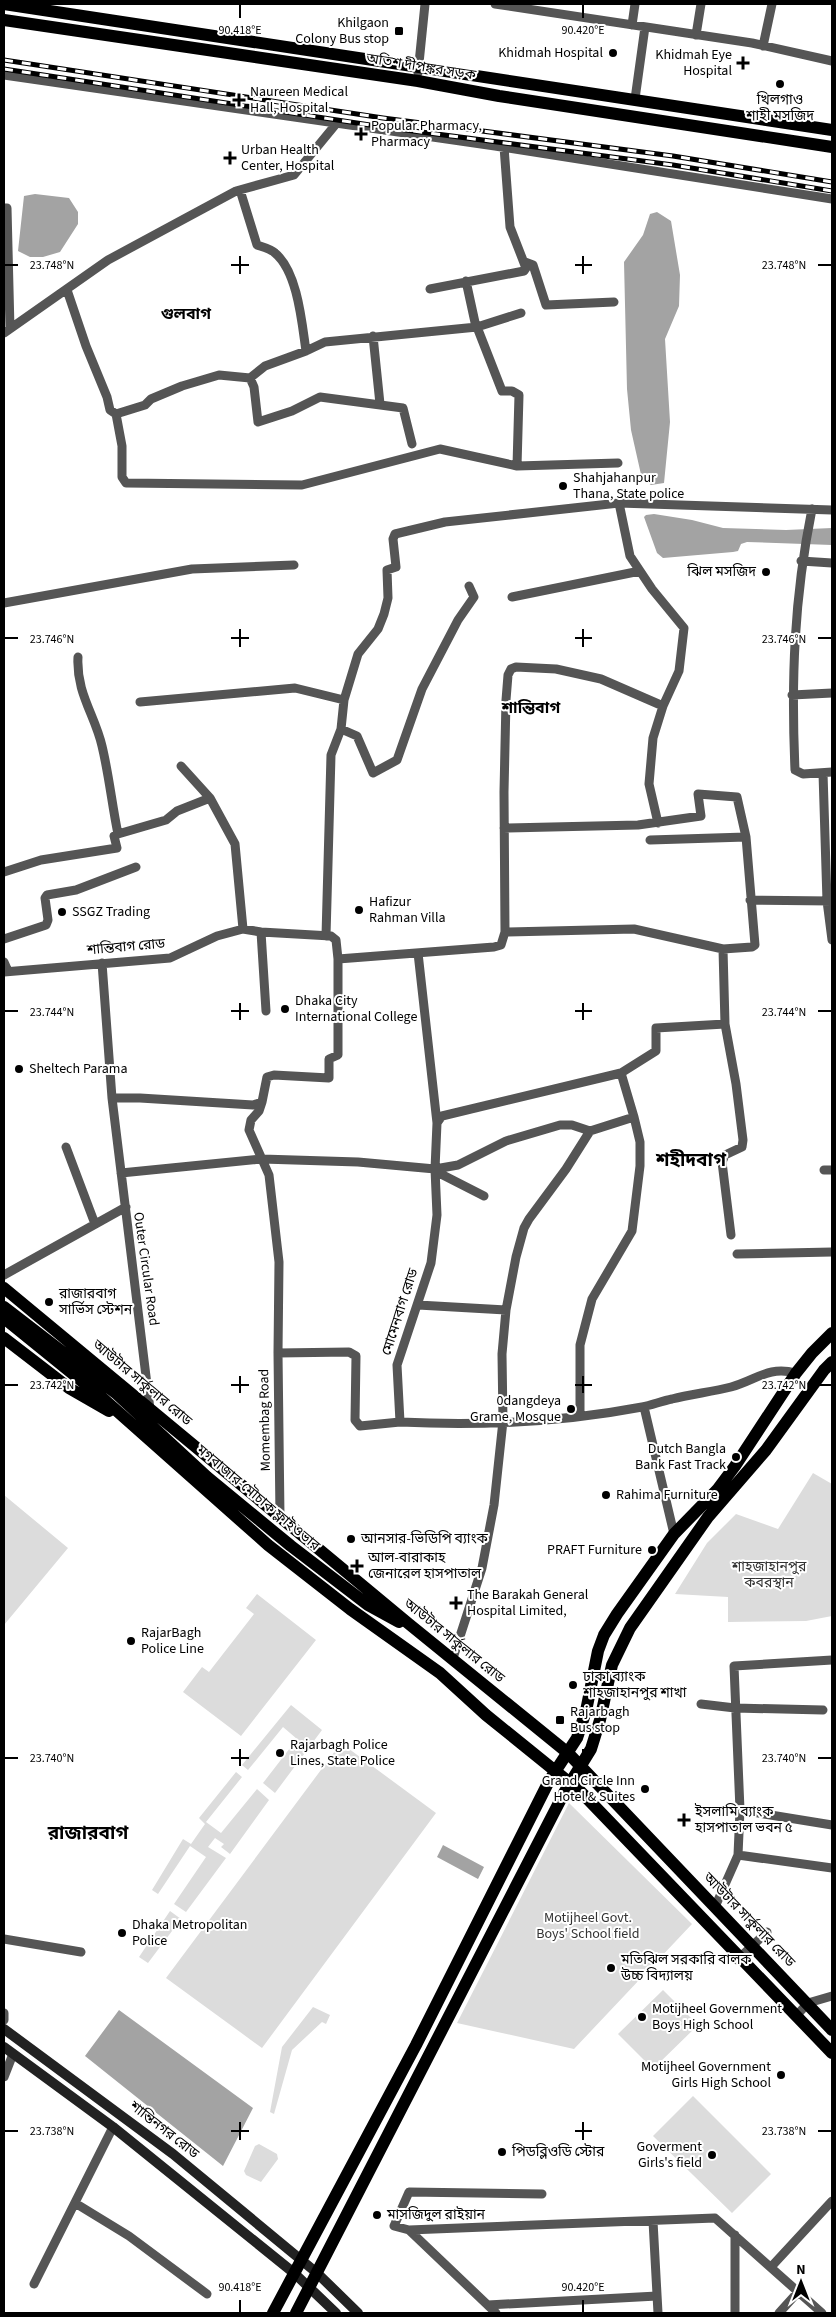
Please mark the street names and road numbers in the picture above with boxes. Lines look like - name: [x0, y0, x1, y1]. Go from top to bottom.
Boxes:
- street label: অতিশ দীপঙ্কর সড়ক: [364, 48, 478, 86]
- street label: শান্তিবাগ রোড: [85, 934, 167, 960]
- street label: Outer Circular Road: [128, 1211, 164, 1327]
- street label: মোমেনবাগ রোড: [377, 1265, 424, 1358]
- street label: আউটার সার্কুলার রোড: [87, 1335, 197, 1431]
- street label: Momembag Road: [254, 1369, 276, 1471]
- street label: মগবাজার-মৌচাক ফ্লাইওভার: [191, 1440, 325, 1556]
- street label: আউটার সার্কুলার রোড: [398, 1593, 510, 1689]
- street label: আউটার সার্কুলার রোড: [698, 1867, 800, 1973]
- street label: শান্তিনগর রোড: [124, 2096, 204, 2164]

